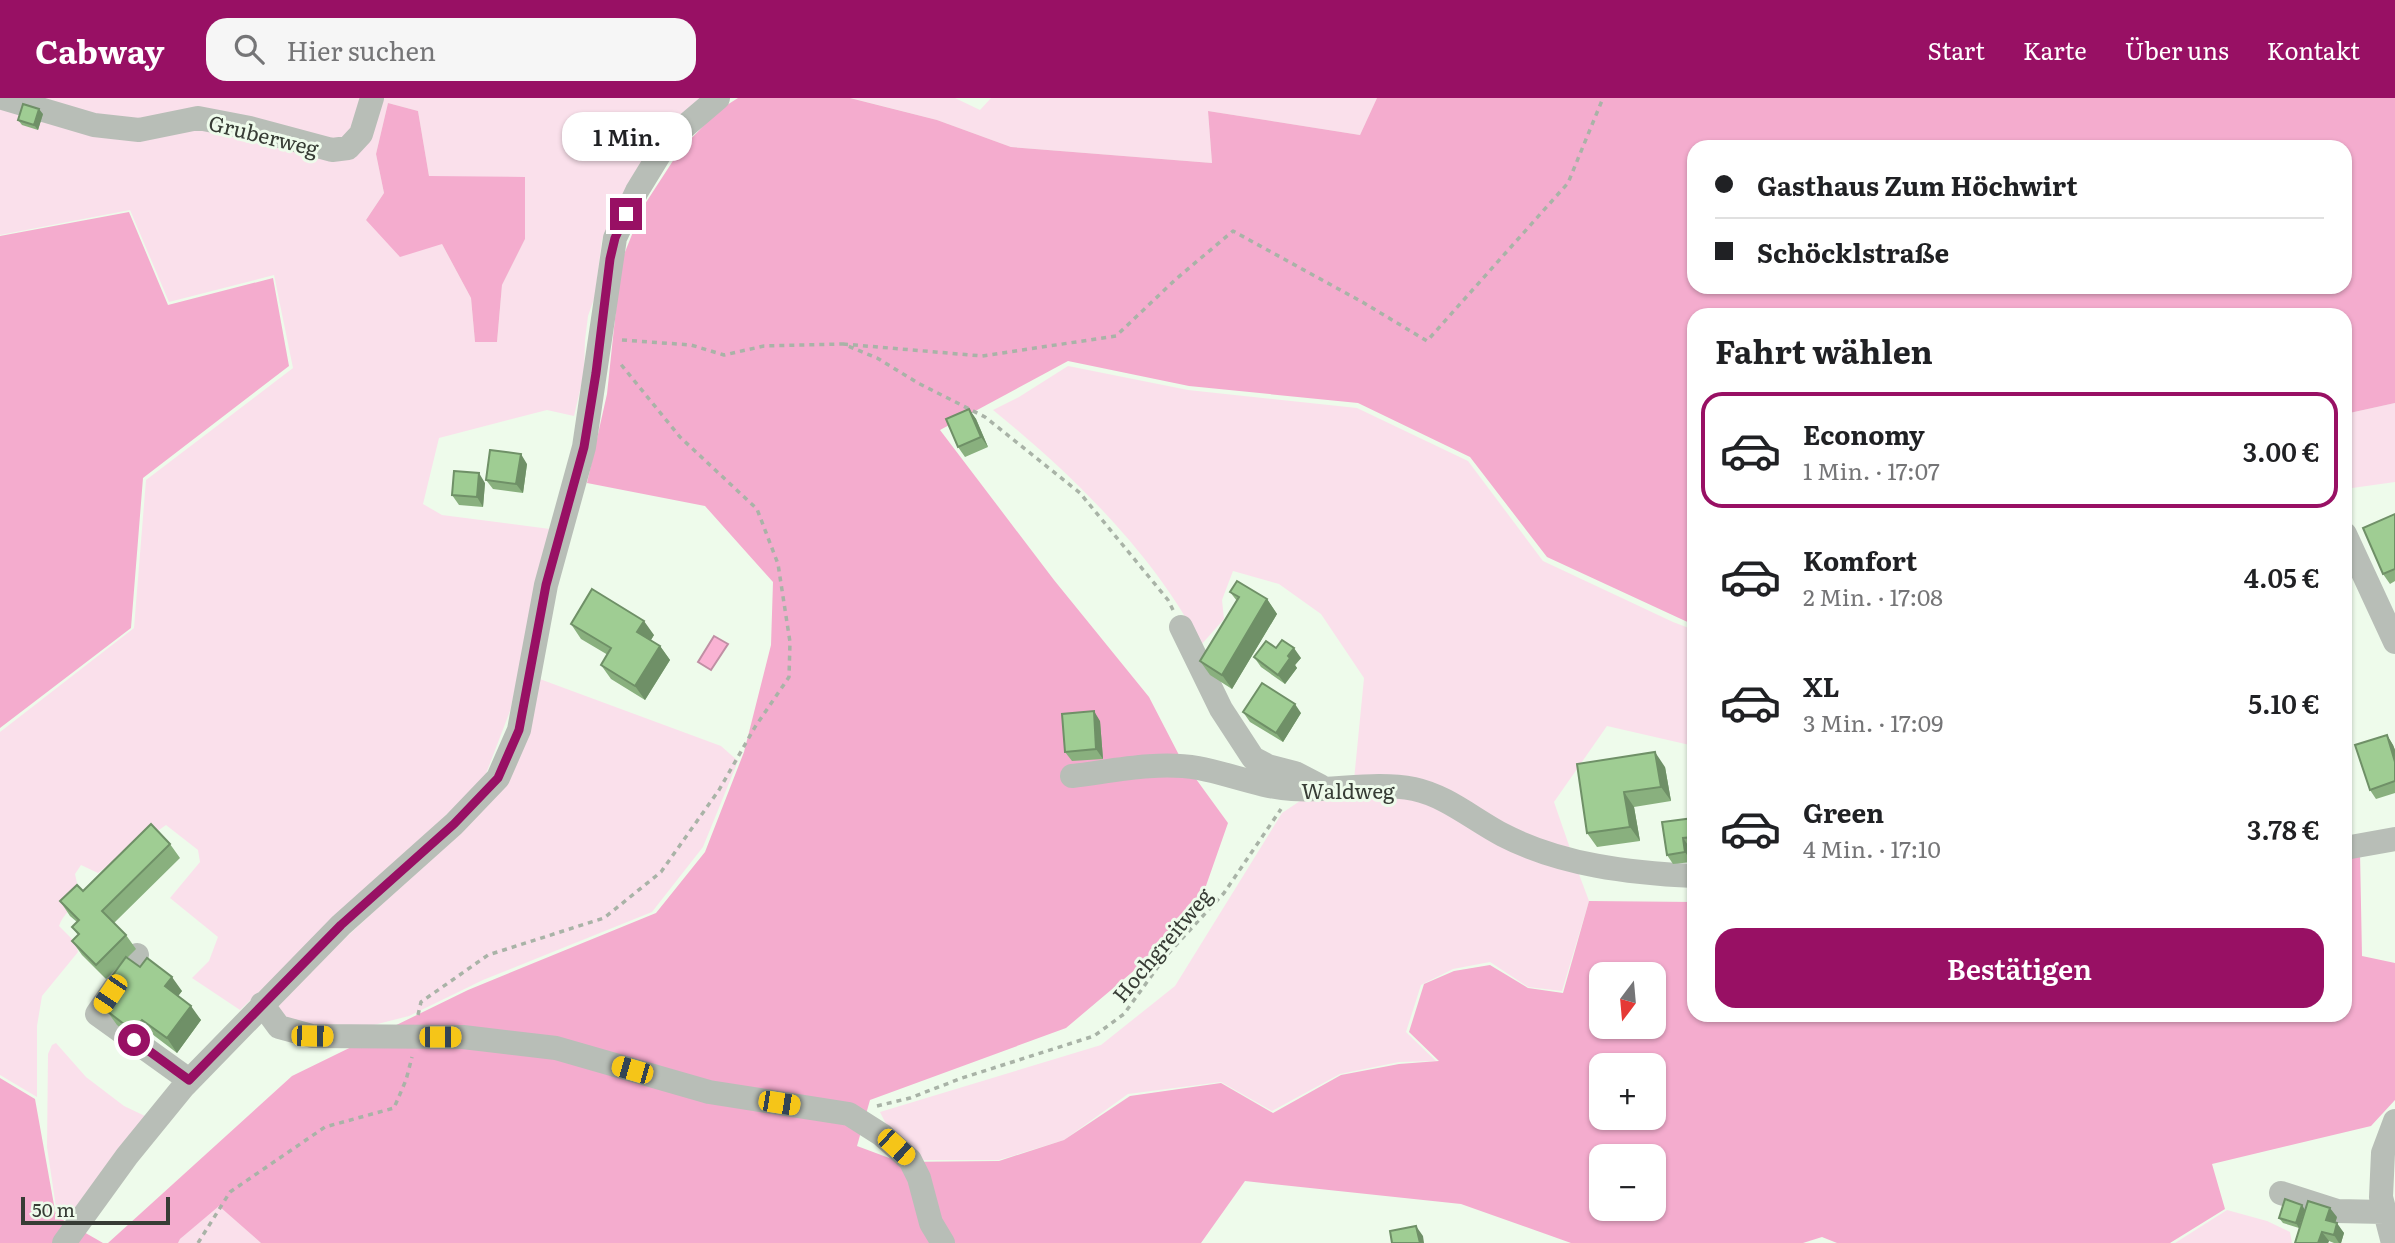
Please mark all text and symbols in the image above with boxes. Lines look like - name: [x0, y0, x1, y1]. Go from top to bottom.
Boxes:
- search box: [206, 18, 696, 81]
- text: Cabway: [35, 25, 164, 74]
- icon: search: [230, 30, 268, 68]
- text: Hier suchen: [286, 30, 436, 69]
- text: Start: [1928, 32, 1985, 67]
- text: Karte: [2023, 32, 2087, 67]
- text: Über uns: [2125, 32, 2229, 67]
- text: Kontakt: [2267, 32, 2360, 67]
- street label: Gruberweg: [206, 105, 323, 163]
- callout: 1 Min.: [561, 113, 691, 162]
- text: 1 Min.: [593, 119, 661, 153]
- text: Gasthaus Zum Höchwirt: [1757, 165, 2078, 204]
- route end: [610, 198, 642, 230]
- text: Schöcklstraße: [1757, 232, 1949, 271]
- text: Fahrt wählen: [1715, 326, 1933, 374]
- text: Economy: [1803, 414, 1925, 453]
- icon: car: [1719, 419, 1782, 482]
- text: 3.00 €: [2243, 431, 2320, 470]
- text: 1 Min. · 17:07: [1803, 453, 1940, 487]
- text: Komfort: [1803, 540, 1917, 579]
- icon: car: [1719, 545, 1782, 608]
- text: 4.05 €: [2244, 557, 2320, 596]
- text: 2 Min. · 17:08: [1803, 579, 1943, 613]
- text: XL: [1803, 666, 1840, 705]
- icon: car: [1719, 671, 1782, 734]
- text: 5.10 €: [2248, 683, 2320, 722]
- text: 3 Min. · 17:09: [1803, 705, 1943, 739]
- street label: Waldweg: [1301, 774, 1395, 805]
- text: Green: [1803, 792, 1884, 831]
- icon: car: [1719, 797, 1782, 860]
- text: 3.78 €: [2247, 809, 2320, 848]
- text: 4 Min. · 17:10: [1803, 831, 1941, 865]
- street label: Hochgreitweg: [1104, 880, 1218, 1008]
- button: Bestätigen: [1715, 928, 2324, 1008]
- north arrow: [1589, 962, 1666, 1040]
- map controls: [1589, 962, 1666, 1221]
- car: [90, 971, 131, 1017]
- route start: [118, 1024, 150, 1056]
- car: [291, 1025, 334, 1047]
- car: [420, 1027, 462, 1048]
- button: +: [1589, 1053, 1666, 1130]
- car: [609, 1054, 656, 1086]
- car: [757, 1089, 802, 1117]
- car: [874, 1125, 919, 1169]
- button: −: [1589, 1144, 1666, 1221]
- scale bar: [21, 1194, 170, 1226]
- text: 50 m: [32, 1195, 75, 1223]

